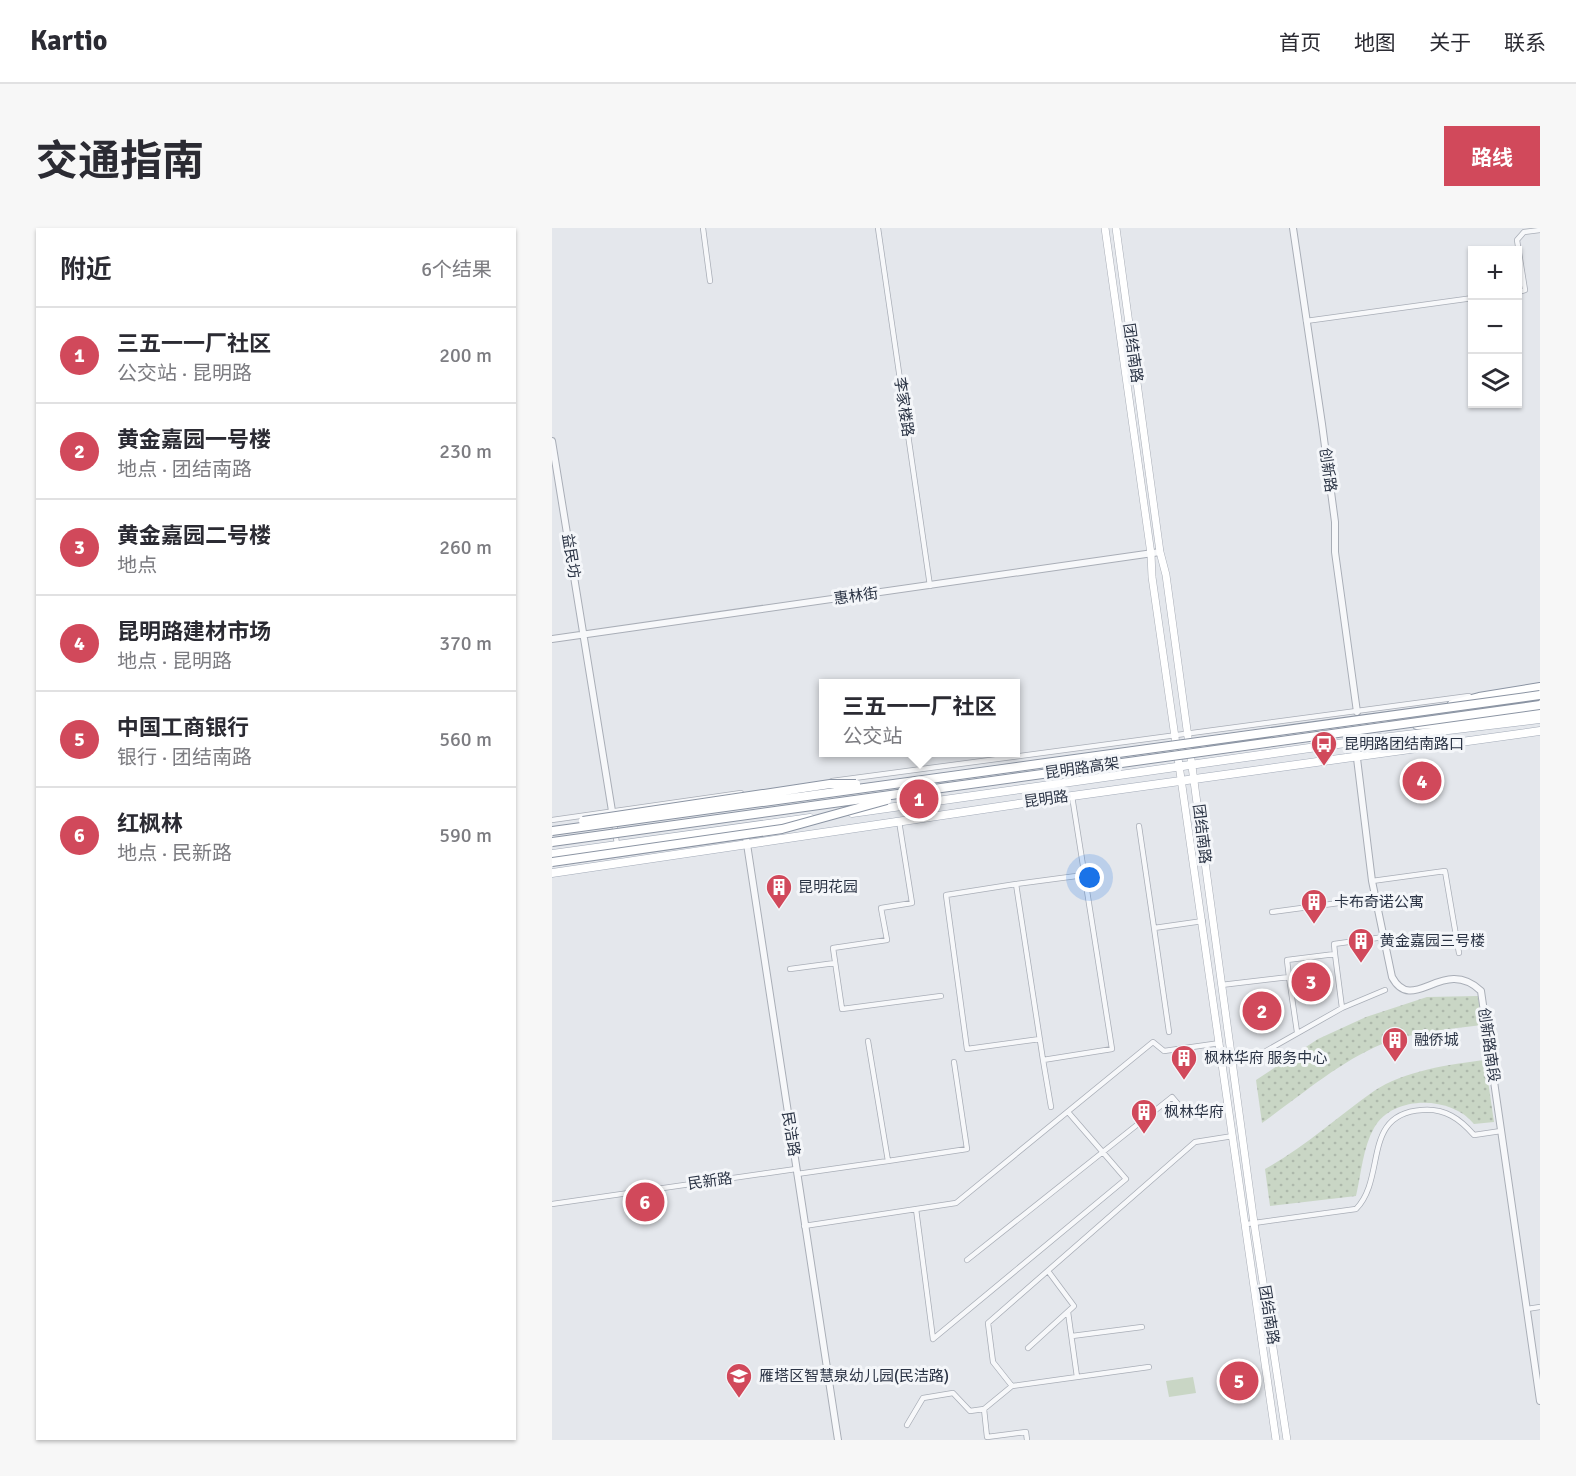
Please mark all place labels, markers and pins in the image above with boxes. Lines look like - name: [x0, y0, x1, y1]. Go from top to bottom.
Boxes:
- bus stop icon: 昆明路团结南路口: [1309, 729, 1339, 767]
- place label: 昆明路团结南路口: [1344, 735, 1464, 753]
- pin: 4: [1402, 758, 1442, 804]
- pin: 1: [900, 776, 938, 822]
- building icon: 昆明花园: [764, 872, 794, 910]
- place label: 昆明花园: [798, 878, 858, 896]
- building icon: 卡布奇诺公寓: [1299, 887, 1329, 925]
- place label: 卡布奇诺公寓: [1334, 893, 1424, 911]
- building icon: 黄金嘉园三号楼: [1346, 926, 1376, 964]
- place label: 黄金嘉园三号楼: [1380, 932, 1485, 950]
- pin: 3: [1292, 960, 1330, 1005]
- pin: 2: [1242, 988, 1282, 1034]
- building icon: 融侨城: [1380, 1025, 1410, 1063]
- place label: 融侨城: [1414, 1031, 1459, 1049]
- building icon: 枫林华府 服务中心: [1169, 1043, 1199, 1081]
- place label: 枫林华府 服务中心: [1204, 1049, 1327, 1067]
- building icon: 枫林华府: [1129, 1097, 1159, 1135]
- place label: 枫林华府: [1164, 1103, 1224, 1121]
- pin: 6: [626, 1180, 664, 1224]
- pin: 5: [1220, 1358, 1258, 1404]
- school or university icon: 雁塔区智慧泉幼儿园(民洁路): [724, 1361, 754, 1399]
- place label: 雁塔区智慧泉幼儿园(民洁路): [759, 1367, 949, 1385]

